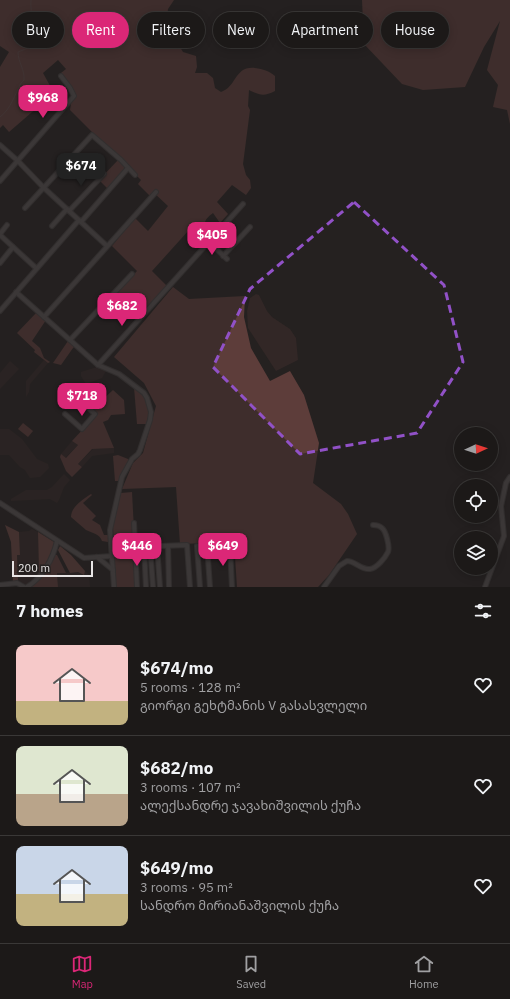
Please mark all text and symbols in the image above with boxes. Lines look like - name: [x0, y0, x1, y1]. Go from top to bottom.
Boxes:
- chip: Buy: [12, 12, 64, 48]
- chip: Rent: [72, 12, 129, 48]
- chip: Filters: [137, 12, 205, 48]
- chip: New: [213, 12, 269, 48]
- chip: Apartment: [277, 12, 373, 48]
- chip: House: [381, 12, 449, 48]
- pin: $968: [19, 85, 67, 119]
- text: $968: [27, 89, 59, 106]
- pin: $674: [57, 153, 105, 187]
- text: $674: [65, 157, 97, 174]
- pin: $405: [188, 222, 236, 256]
- text: $405: [196, 226, 228, 243]
- pin: $682: [98, 293, 146, 327]
- text: $682: [106, 297, 138, 314]
- pin: $718: [58, 383, 106, 417]
- text: $718: [66, 387, 98, 404]
- north arrow: [454, 427, 498, 471]
- map controls: [454, 427, 498, 575]
- button: locate: [454, 479, 498, 523]
- button: layers: [454, 531, 498, 575]
- pin: $446: [113, 533, 161, 567]
- pin: $649: [199, 533, 247, 567]
- text: $446: [121, 537, 153, 554]
- text: $649: [207, 537, 239, 554]
- scale bar: [12, 559, 93, 578]
- text: 200 m: [18, 561, 50, 575]
- text: 7 homes: [16, 600, 83, 622]
- icon: filters: [472, 600, 494, 622]
- text: $674/mo: [140, 657, 213, 679]
- icon: home: [48, 661, 96, 709]
- icon: heart: [472, 674, 494, 696]
- text: 5 rooms · 128 m²: [140, 679, 241, 696]
- text: გიორგი გეხტმანის V გასასვლელი: [140, 697, 367, 714]
- text: $682/mo: [140, 757, 213, 779]
- icon: home: [48, 762, 96, 810]
- icon: heart: [472, 775, 494, 797]
- text: 3 rooms · 107 m²: [140, 779, 241, 796]
- text: ალექსანდრე ჯავახიშვილის ქუჩა: [140, 797, 361, 814]
- text: $649/mo: [140, 857, 213, 879]
- icon: home: [48, 862, 96, 910]
- icon: heart: [472, 875, 494, 897]
- text: 3 rooms · 95 m²: [140, 879, 233, 896]
- text: სანდრო მირიანაშვილის ქუჩა: [140, 897, 339, 914]
- tab: Map: [71, 953, 93, 991]
- tab: Saved: [236, 953, 266, 991]
- tab: Home: [409, 953, 439, 991]

